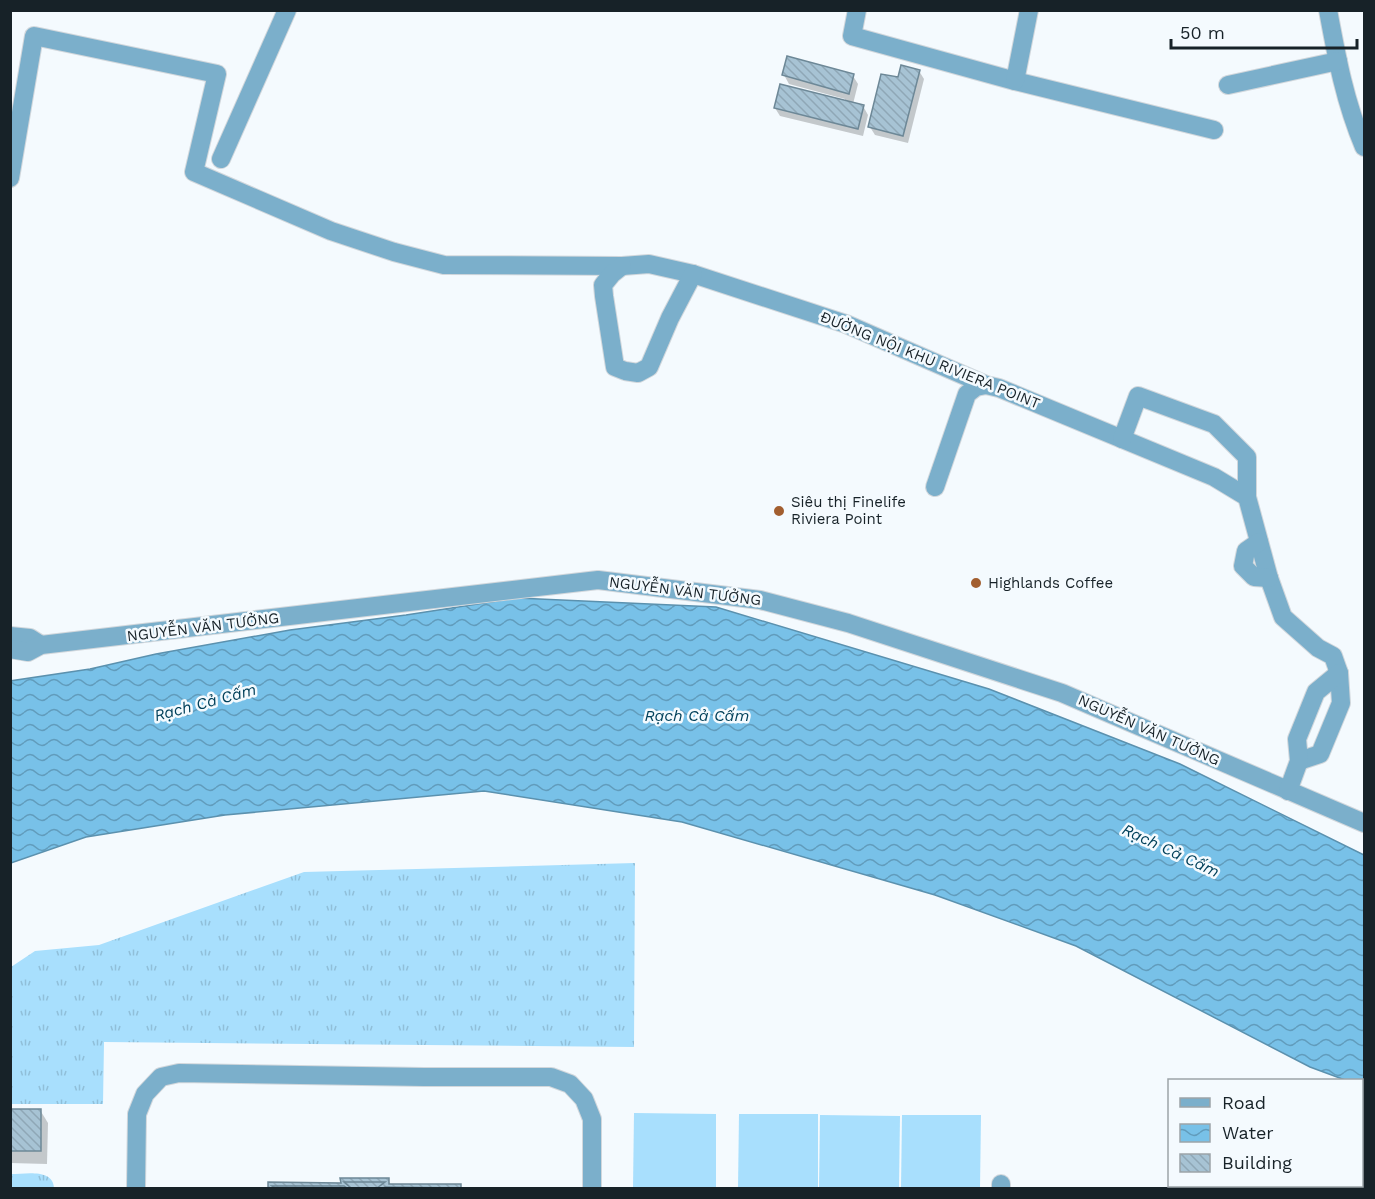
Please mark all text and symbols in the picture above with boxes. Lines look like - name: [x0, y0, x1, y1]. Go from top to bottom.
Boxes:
- scale bar: [1171, 12, 1357, 50]
- text: 50 m: [1180, 22, 1225, 43]
- street label: ĐƯỜNG NỘI KHU RIVIERA POINT: [817, 307, 1043, 412]
- place label: Siêu thị Finelife Riviera Point: [791, 493, 906, 528]
- marker: Siêu thị Finelife Riviera Point: [772, 504, 786, 518]
- street label: NGUYỄN VĂN TƯỞNG: [608, 570, 762, 609]
- place label: Highlands Coffee: [988, 574, 1113, 592]
- marker: Highlands Coffee: [969, 576, 983, 590]
- street label: NGUYỄN VĂN TƯỞNG: [126, 606, 280, 645]
- water label: Rạch Cả Cấm: [152, 680, 258, 725]
- street label: NGUYỄN VĂN TƯỞNG: [1075, 688, 1224, 769]
- water label: Rạch Cả Cấm: [645, 706, 749, 725]
- water label: Rạch Cả Cấm: [1119, 820, 1222, 881]
- legend: [1168, 1079, 1363, 1187]
- text: Road: [1222, 1092, 1266, 1113]
- text: Water: [1222, 1122, 1274, 1143]
- text: Building: [1222, 1152, 1292, 1173]

